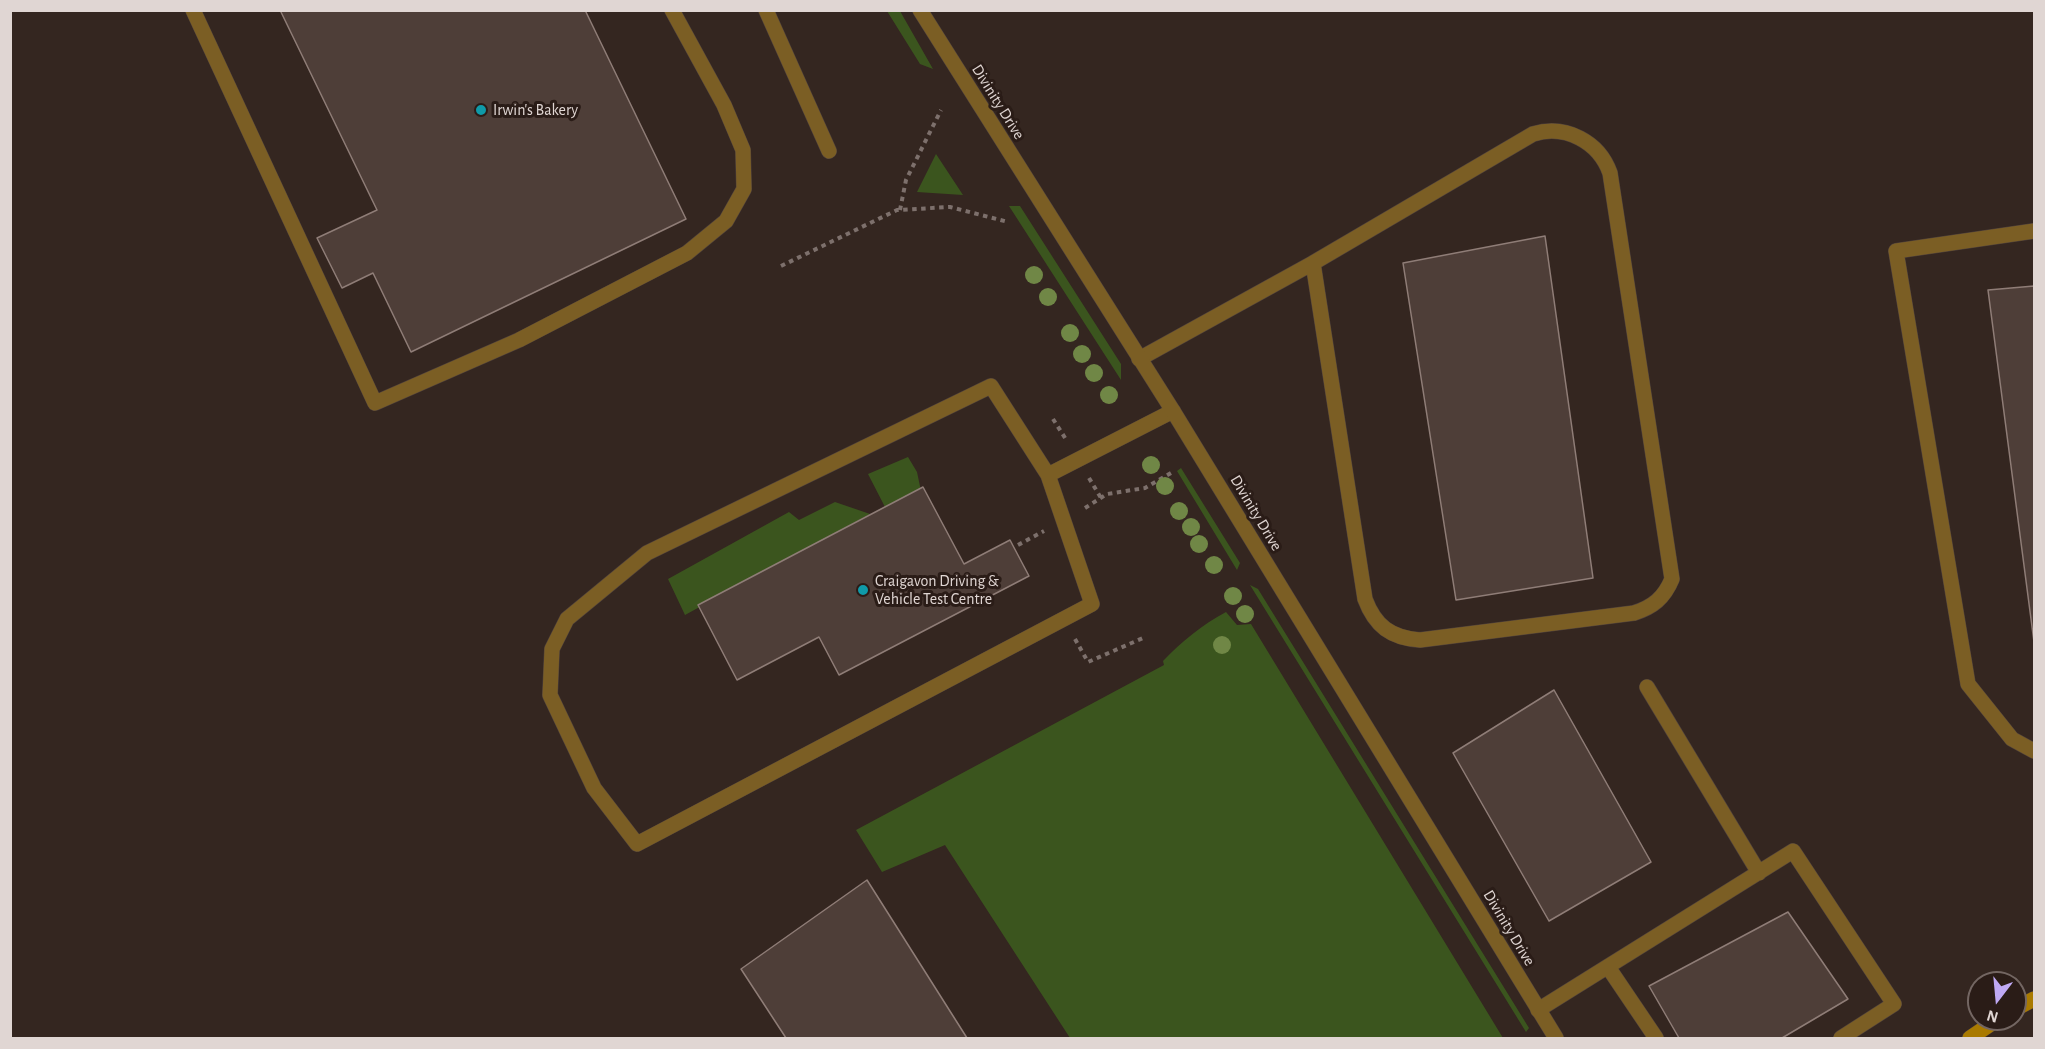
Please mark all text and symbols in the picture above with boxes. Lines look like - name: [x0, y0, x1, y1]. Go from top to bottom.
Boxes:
- street label: Divinity Drive: [967, 61, 1029, 143]
- place label: Irwin's Bakery: [493, 100, 578, 120]
- marker: Irwin's Bakery: [474, 103, 488, 117]
- street label: Divinity Drive: [1226, 472, 1286, 554]
- place label: Craigavon Driving & Vehicle Test Centre: [875, 571, 999, 609]
- marker: Craigavon Driving & Vehicle Test Centre: [856, 583, 870, 597]
- street label: Divinity Drive: [1479, 887, 1539, 969]
- north arrow: [1967, 971, 2027, 1031]
- text: N: [1985, 1007, 2000, 1026]

